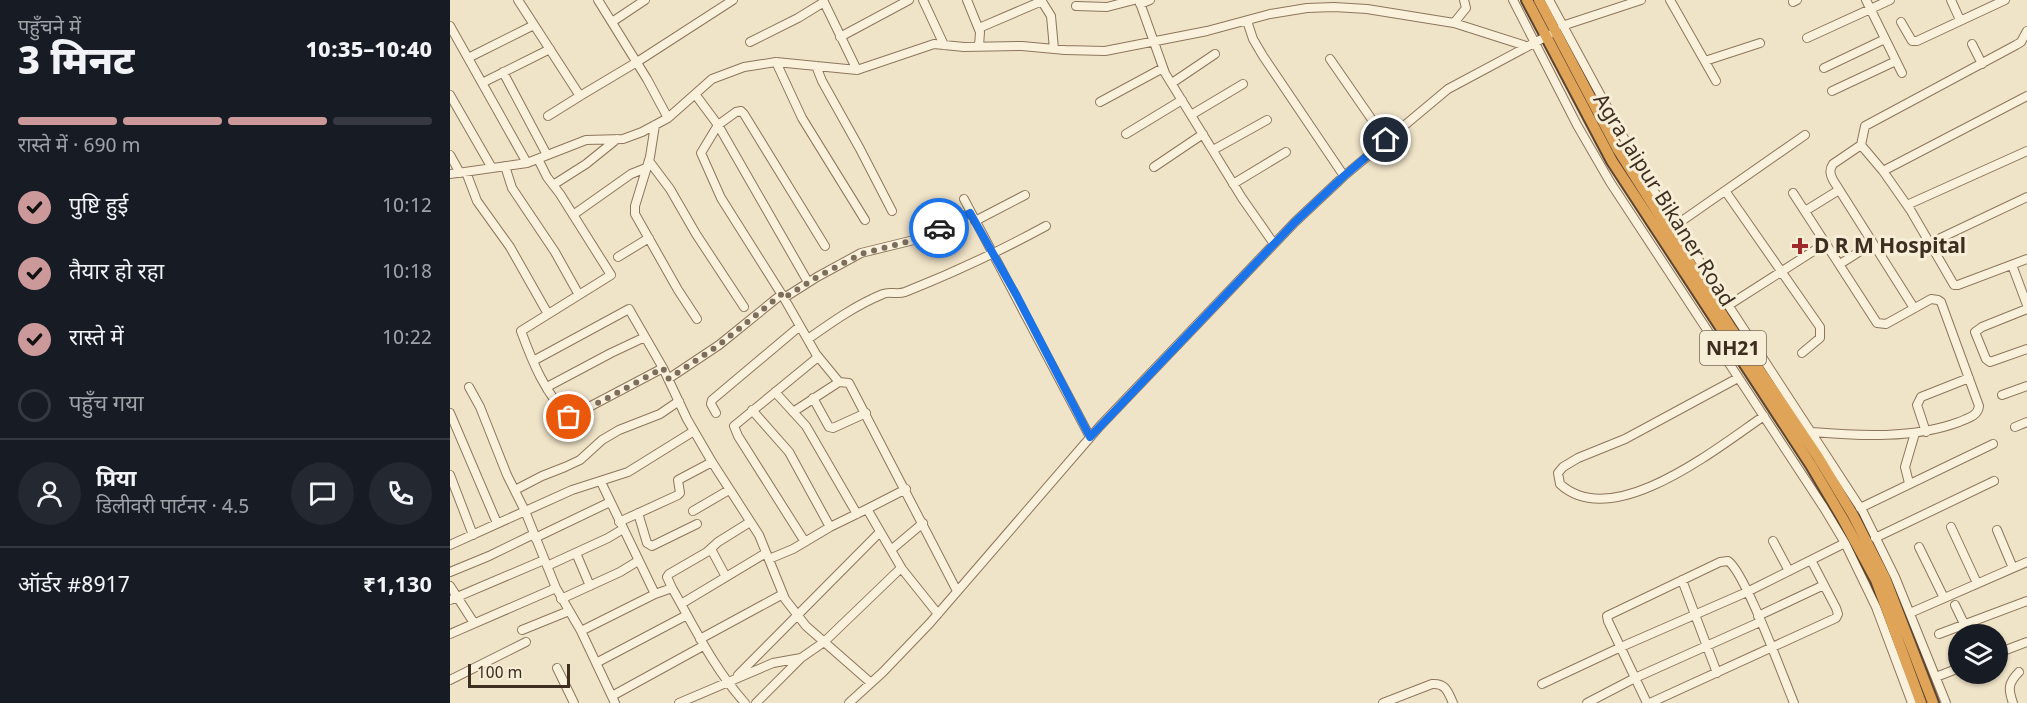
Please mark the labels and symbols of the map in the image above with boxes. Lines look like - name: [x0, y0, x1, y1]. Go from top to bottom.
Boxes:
- street label: Agra Jaipur Bikaner Road: [1585, 89, 1739, 313]
- pin: [1360, 114, 1411, 165]
- courier: [909, 198, 969, 258]
- place label: D R M Hospital: [1814, 234, 1966, 262]
- marker: D R M Hospital: [1791, 237, 1809, 255]
- road number: NH21: [1700, 331, 1766, 365]
- pin: [543, 391, 594, 442]
- scale bar: [468, 661, 570, 688]

